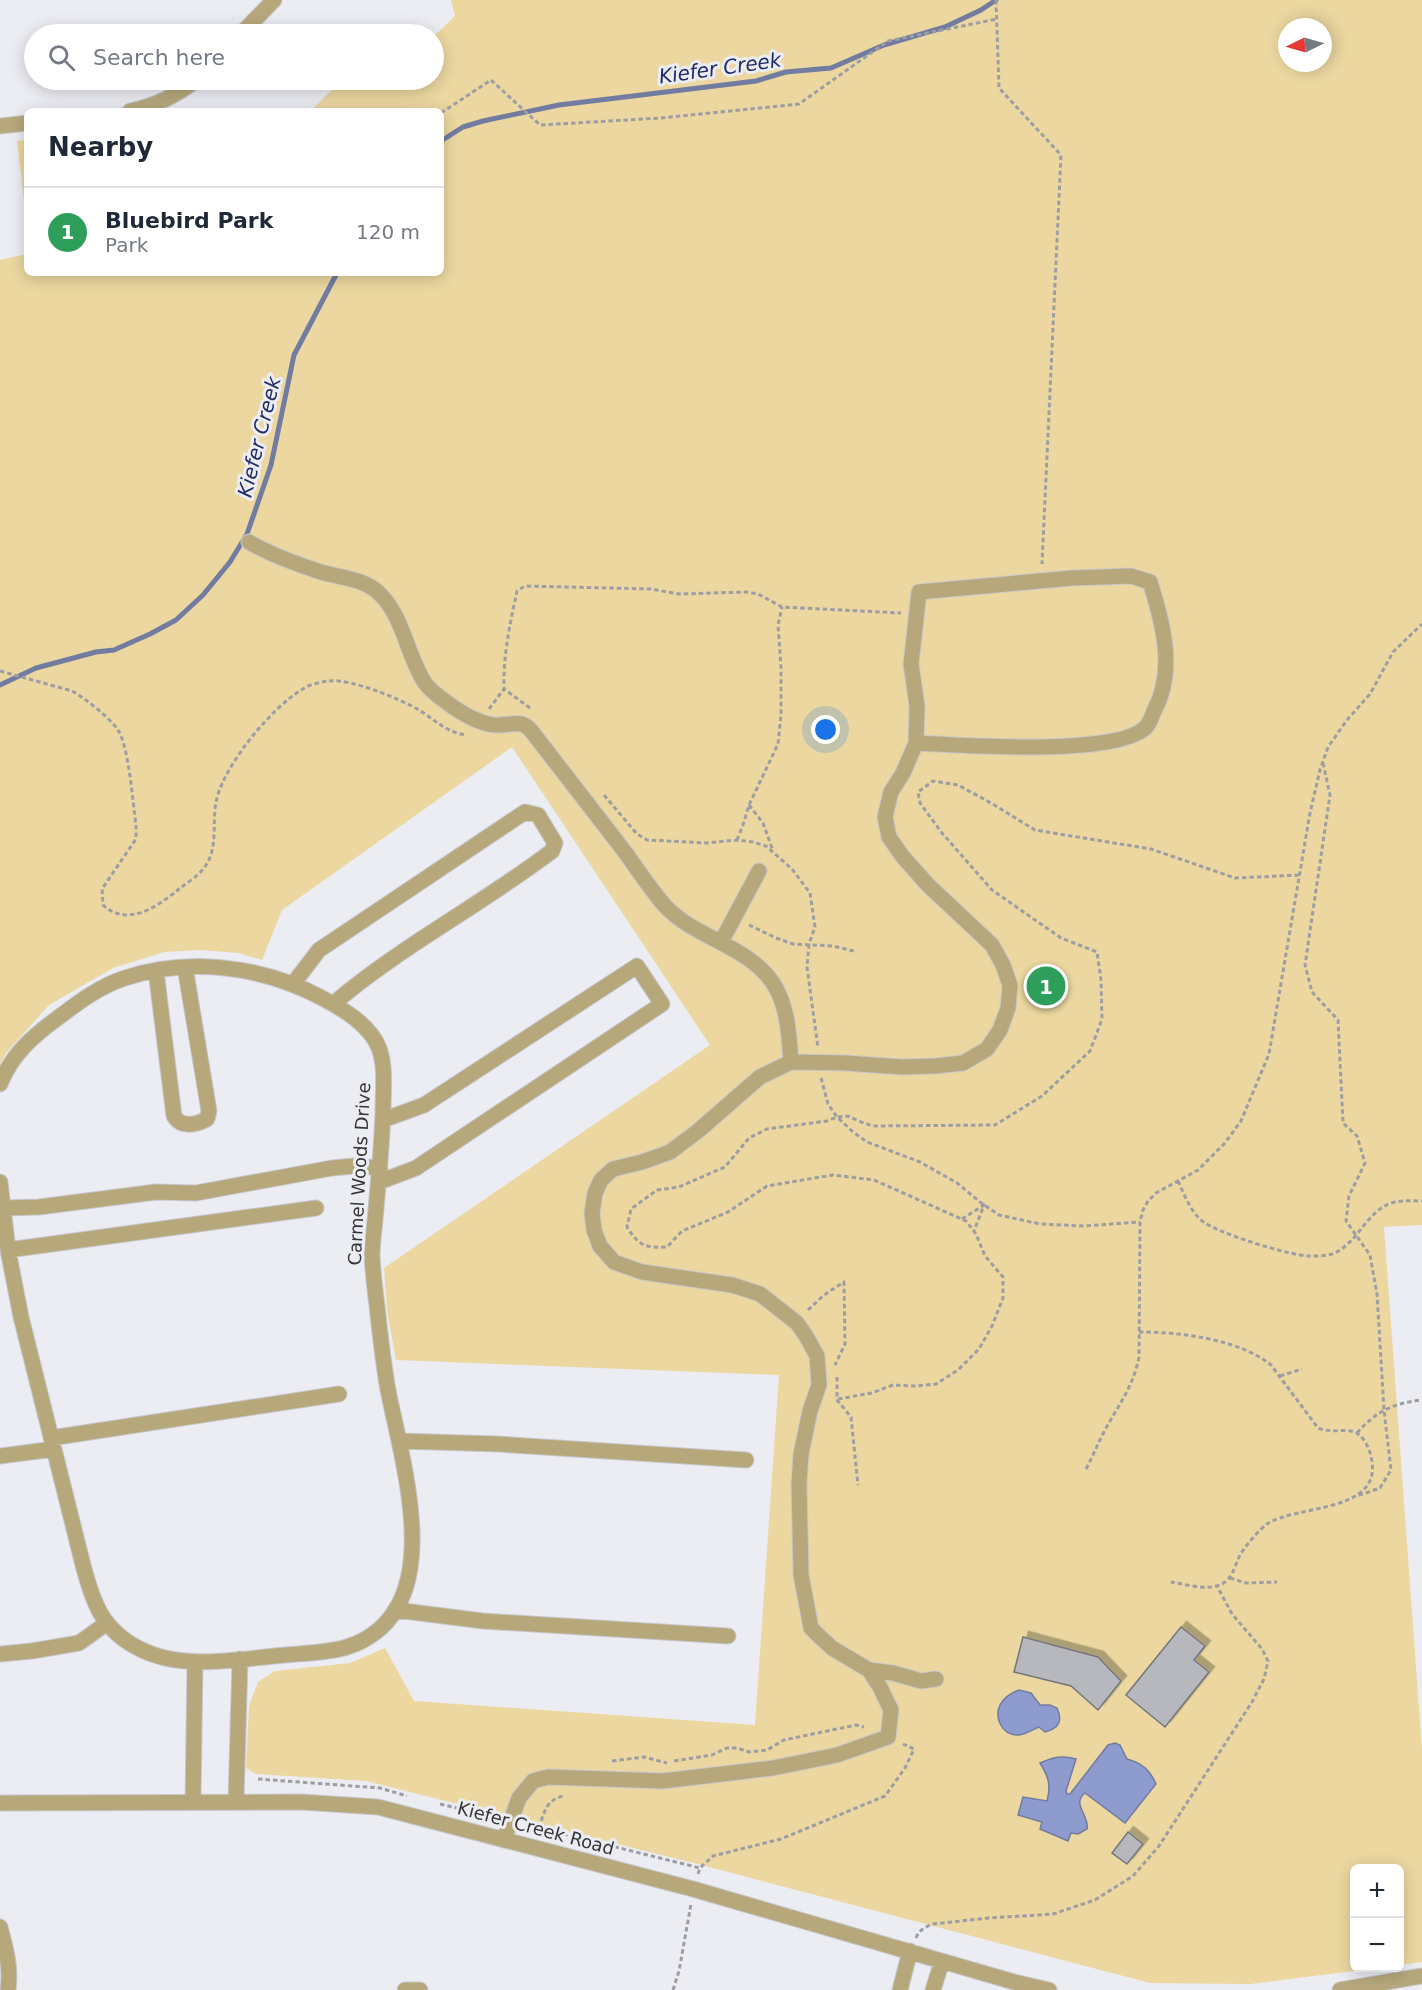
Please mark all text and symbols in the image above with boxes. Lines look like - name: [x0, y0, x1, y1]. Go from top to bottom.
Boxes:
- north arrow: [1278, 18, 1332, 72]
- search box: [24, 24, 444, 90]
- icon: search: [45, 41, 78, 74]
- text: Search here: [93, 45, 225, 70]
- water label: Kiefer Creek: [657, 47, 784, 88]
- text: Nearby: [48, 132, 153, 162]
- text: Bluebird Park: [105, 208, 273, 233]
- text: 1: [61, 220, 74, 244]
- text: 120 m: [356, 220, 420, 244]
- text: Park: [105, 233, 148, 257]
- water label: Kiefer Creek: [232, 373, 286, 500]
- your location: [811, 715, 840, 744]
- pin: 1: [1026, 964, 1066, 1008]
- street label: Carmel Woods Drive: [344, 1082, 374, 1266]
- street label: Kiefer Creek Road: [455, 1797, 617, 1859]
- map controls: [1350, 1864, 1404, 1972]
- button: +: [1350, 1864, 1404, 1918]
- button: −: [1350, 1918, 1404, 1972]

